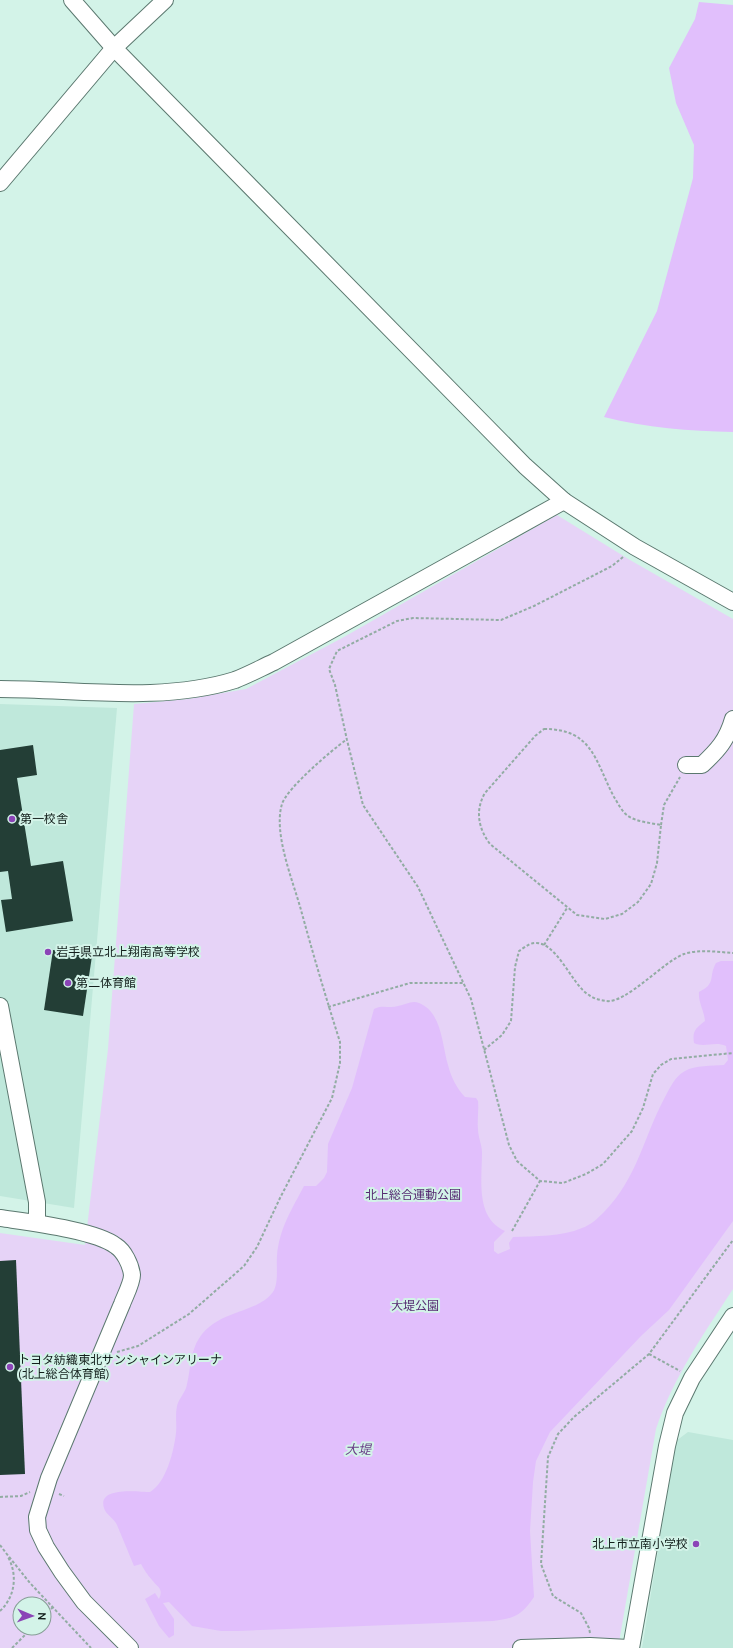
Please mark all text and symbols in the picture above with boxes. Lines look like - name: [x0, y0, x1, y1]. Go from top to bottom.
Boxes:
- place label: 第一校舎: [20, 812, 68, 825]
- marker: 第一校舎: [7, 814, 17, 824]
- place label: 岩手県立北上翔南高等学校: [56, 945, 200, 958]
- marker: 岩手県立北上翔南高等学校: [43, 947, 53, 957]
- place label: 第二体育館: [76, 976, 136, 989]
- marker: 第二体育館: [63, 978, 73, 988]
- park label: 北上総合運動公園: [365, 1188, 461, 1201]
- park label: 大堤公園: [391, 1299, 439, 1312]
- place label: トヨタ紡織東北サンシャインアリーナ (北上総合体育館): [18, 1353, 222, 1381]
- marker: トヨタ紡織東北サンシャインアリーナ (北上総合体育館): [5, 1362, 15, 1372]
- water label: 大堤: [345, 1442, 373, 1456]
- place label: 北上市立南小学校: [592, 1537, 688, 1550]
- marker: 北上市立南小学校: [691, 1539, 701, 1549]
- north arrow: [12, 1596, 52, 1636]
- text: N: [36, 1612, 48, 1621]

